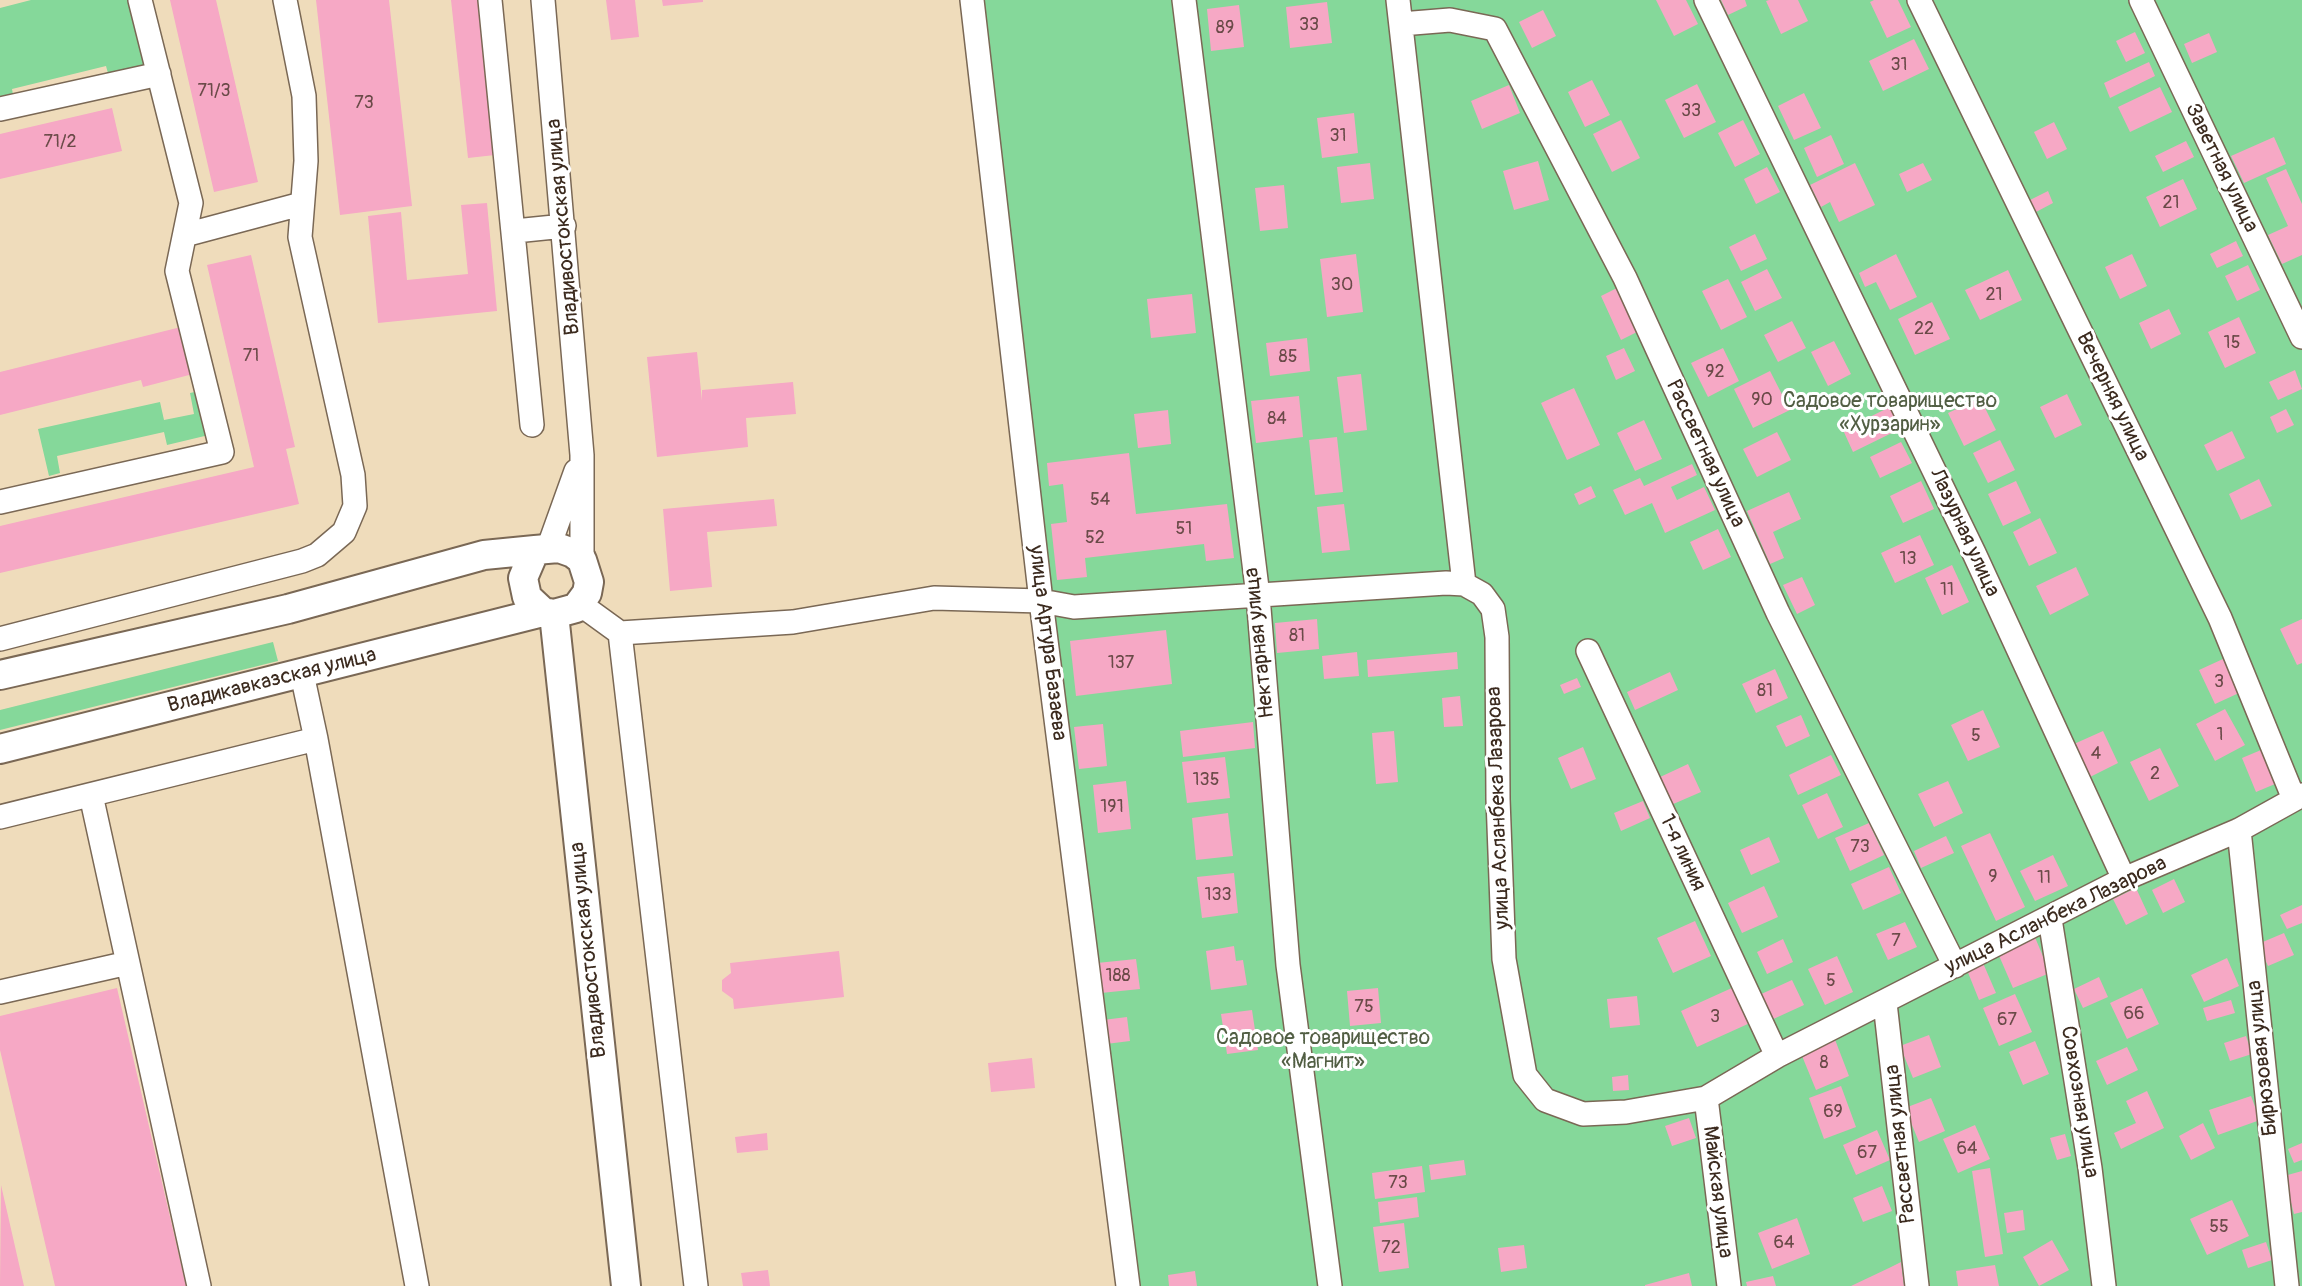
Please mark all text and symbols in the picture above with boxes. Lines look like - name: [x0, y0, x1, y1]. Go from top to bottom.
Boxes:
- house number: 33: [1299, 14, 1319, 36]
- house number: 89: [1216, 17, 1234, 39]
- house number: 31: [1890, 54, 1908, 76]
- house number: 71/3: [197, 80, 231, 102]
- house number: 73: [354, 92, 374, 114]
- street label: Заветная улица: [2179, 99, 2263, 237]
- house number: 33: [1681, 100, 1701, 122]
- street label: Владивостокская улица: [542, 118, 586, 336]
- house number: 31: [1329, 125, 1347, 147]
- house number: 71/2: [43, 131, 77, 153]
- house number: 21: [2162, 192, 2180, 214]
- house number: 30: [1331, 274, 1353, 296]
- house number: 21: [1985, 284, 2003, 306]
- house number: 22: [1914, 318, 1934, 340]
- street label: Вечерняя улица: [2070, 328, 2154, 466]
- house number: 15: [2224, 332, 2240, 354]
- house number: 71: [243, 345, 259, 367]
- house number: 85: [1279, 346, 1297, 368]
- house number: 92: [1705, 361, 1725, 383]
- street label: Рассветная улица: [1660, 376, 1750, 532]
- house number: 90: [1751, 389, 1773, 411]
- park label: Садовое товарищество «Хурзарин»: [1783, 389, 1997, 439]
- house number: 84: [1267, 408, 1287, 430]
- street label: Лазурная улица: [1923, 465, 2005, 601]
- house number: 54: [1090, 489, 1110, 511]
- house number: 51: [1176, 518, 1192, 540]
- house number: 52: [1085, 527, 1105, 549]
- street label: улица Артура Базаева: [1023, 544, 1071, 742]
- house number: 13: [1899, 548, 1917, 570]
- street label: Нектарная улица: [1240, 566, 1280, 720]
- house number: 11: [1940, 579, 1954, 601]
- house number: 81: [1289, 625, 1305, 647]
- street label: Владикавказская улица: [165, 643, 379, 719]
- house number: 137: [1108, 652, 1134, 674]
- house number: 3: [2214, 671, 2224, 693]
- house number: 81: [1757, 680, 1773, 702]
- street label: улица Асланбека Лазарова: [1482, 686, 1516, 930]
- house number: 1: [2216, 724, 2224, 746]
- house number: 5: [1971, 725, 1981, 747]
- house number: 4: [2091, 743, 2101, 765]
- house number: 2: [2150, 763, 2160, 785]
- house number: 135: [1193, 769, 1219, 791]
- house number: 191: [1100, 796, 1124, 818]
- street label: 1-я линия: [1653, 811, 1711, 895]
- house number: 73: [1850, 836, 1870, 858]
- street label: Владивостокская улица: [565, 841, 613, 1059]
- street label: улица Асланбека Лазарова: [1941, 851, 2171, 981]
- house number: 9: [1988, 866, 1998, 888]
- house number: 11: [2037, 867, 2051, 889]
- house number: 133: [1204, 884, 1232, 906]
- house number: 7: [1891, 930, 1901, 952]
- house number: 188: [1105, 965, 1131, 987]
- house number: 5: [1826, 970, 1836, 992]
- street label: Бирюзовая улица: [2242, 979, 2284, 1137]
- house number: 75: [1354, 996, 1374, 1018]
- house number: 66: [2124, 1003, 2144, 1025]
- house number: 3: [1710, 1006, 1720, 1028]
- house number: 67: [1997, 1009, 2017, 1031]
- street label: Совхозная улица: [2055, 1024, 2103, 1180]
- park label: Садовое товарищество «Магнит»: [1216, 1026, 1430, 1076]
- house number: 8: [1819, 1052, 1829, 1074]
- street label: Рассветная улица: [1880, 1063, 1922, 1225]
- house number: 69: [1823, 1101, 1843, 1123]
- street label: Майская улица: [1696, 1124, 1738, 1260]
- house number: 64: [1957, 1138, 1977, 1160]
- house number: 67: [1857, 1142, 1877, 1164]
- house number: 73: [1388, 1172, 1408, 1194]
- house number: 55: [2209, 1216, 2229, 1238]
- house number: 64: [1774, 1232, 1794, 1254]
- house number: 72: [1381, 1237, 1401, 1259]

